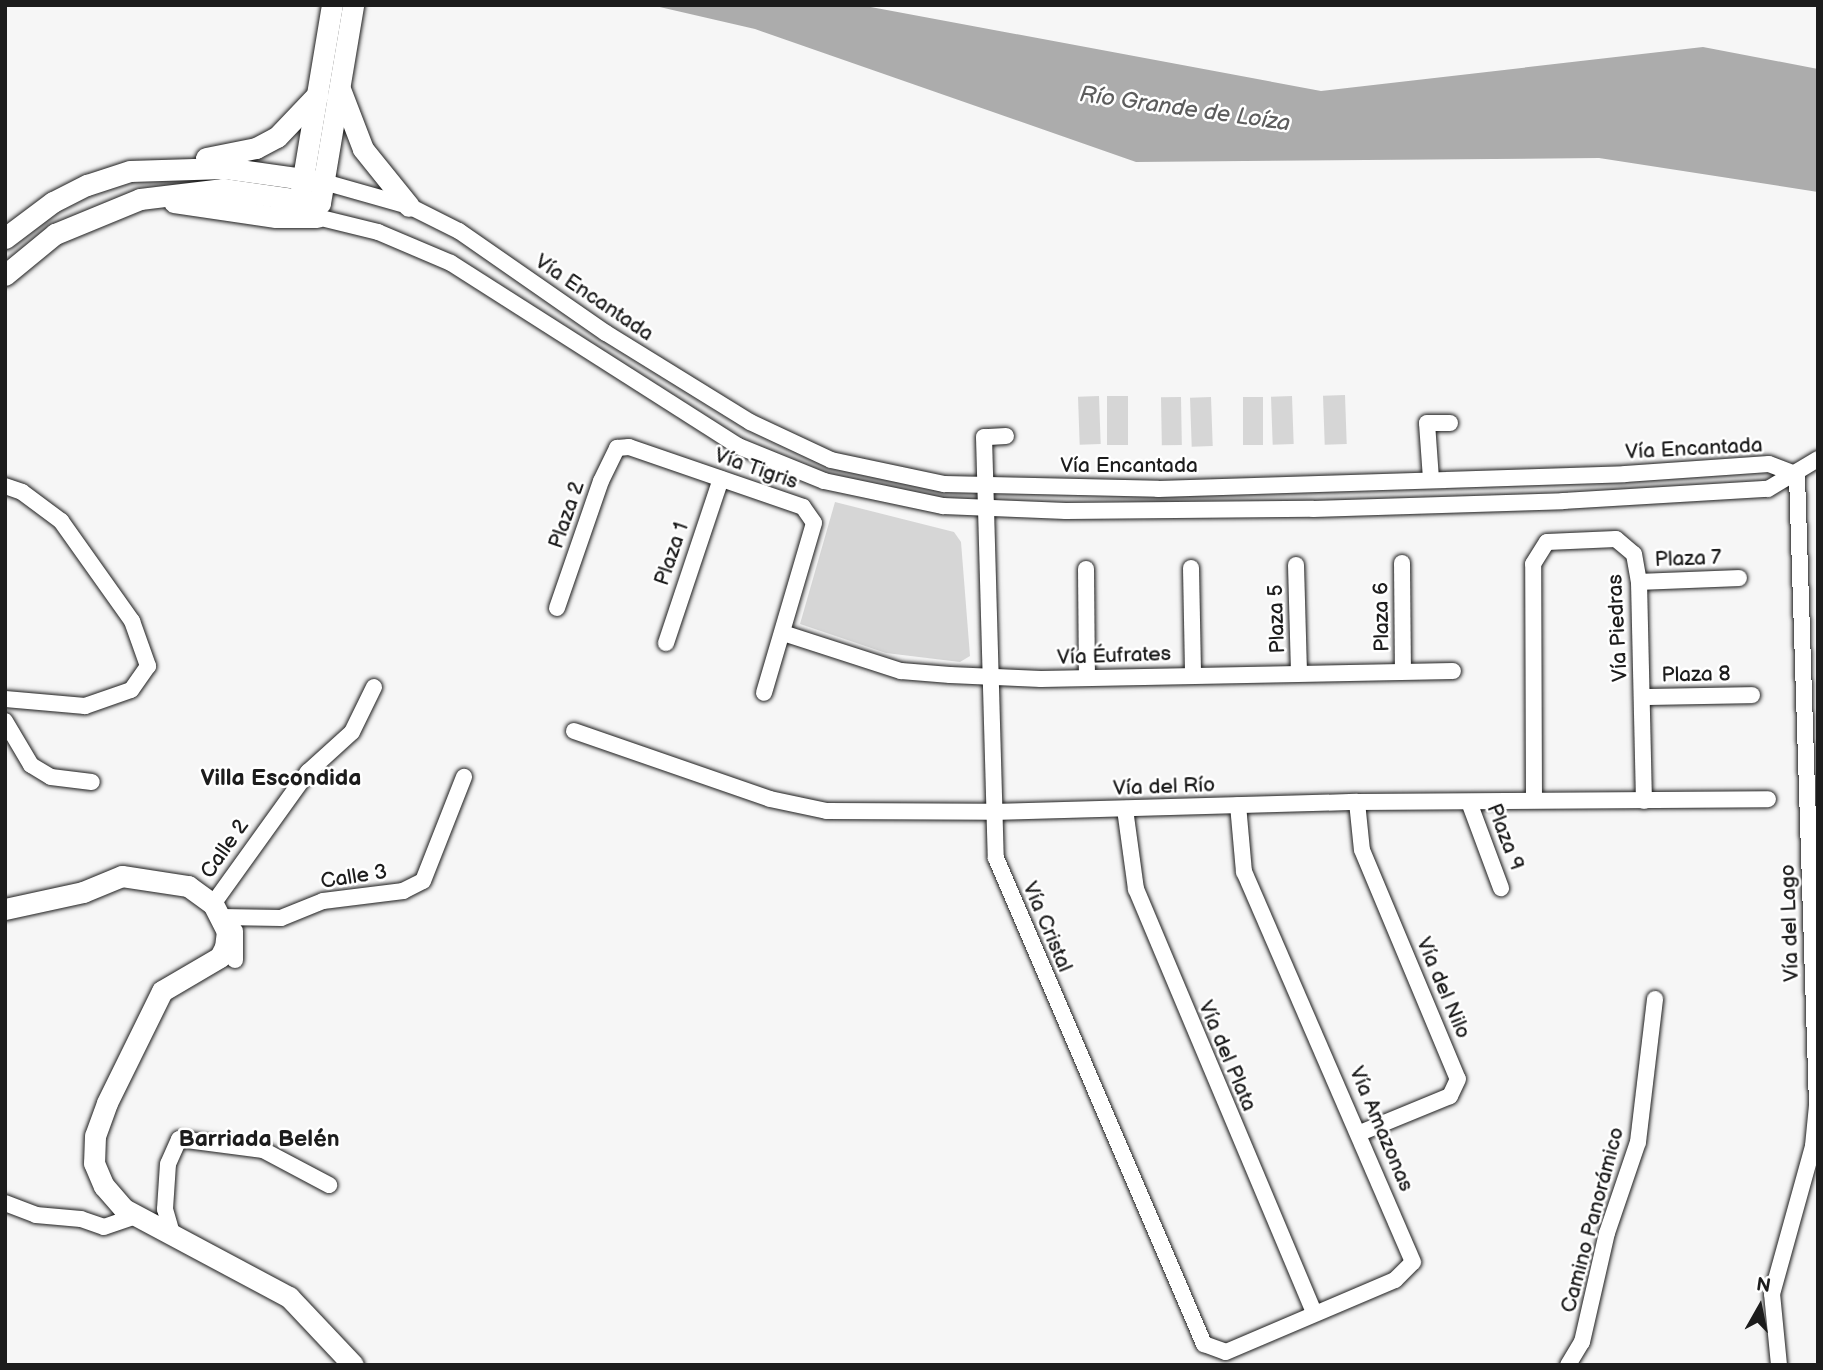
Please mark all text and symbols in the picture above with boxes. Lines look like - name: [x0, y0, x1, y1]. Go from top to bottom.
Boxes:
- water label: Río Grande de Loíza: [1078, 81, 1292, 137]
- street label: Vía Encantada: [530, 249, 658, 347]
- street label: Vía Encantada: [1625, 433, 1763, 465]
- street label: Vía Tigris: [711, 443, 801, 495]
- street label: Vía Encantada: [1060, 453, 1198, 479]
- street label: Plaza 2: [544, 478, 590, 552]
- street label: Plaza 1: [649, 519, 695, 589]
- street label: Plaza 7: [1654, 545, 1722, 573]
- street label: Vía Piedras: [1603, 574, 1633, 682]
- street label: Plaza 6: [1369, 582, 1395, 652]
- street label: Plaza 5: [1263, 584, 1291, 654]
- street label: Vía Éufrates: [1056, 641, 1172, 671]
- street label: Plaza 8: [1661, 662, 1731, 688]
- district label: Villa Escondida: [201, 764, 361, 792]
- street label: Vía del Río: [1112, 773, 1216, 801]
- street label: Plaza 9: [1481, 800, 1529, 874]
- street label: Calle 2: [196, 815, 254, 883]
- street label: Calle 3: [319, 859, 389, 895]
- street label: Vía del Lago: [1775, 864, 1805, 982]
- street label: Vía Cristal: [1017, 878, 1077, 976]
- street label: Vía del Nilo: [1410, 934, 1476, 1042]
- street label: Vía del Plata: [1192, 997, 1262, 1115]
- street label: Vía Amazonas: [1343, 1063, 1419, 1195]
- street label: Camino Panorámico: [1556, 1124, 1630, 1316]
- district label: Barriada Belén: [178, 1125, 340, 1153]
- north arrow: [1725, 1272, 1795, 1342]
- text: N: [1755, 1273, 1772, 1298]

